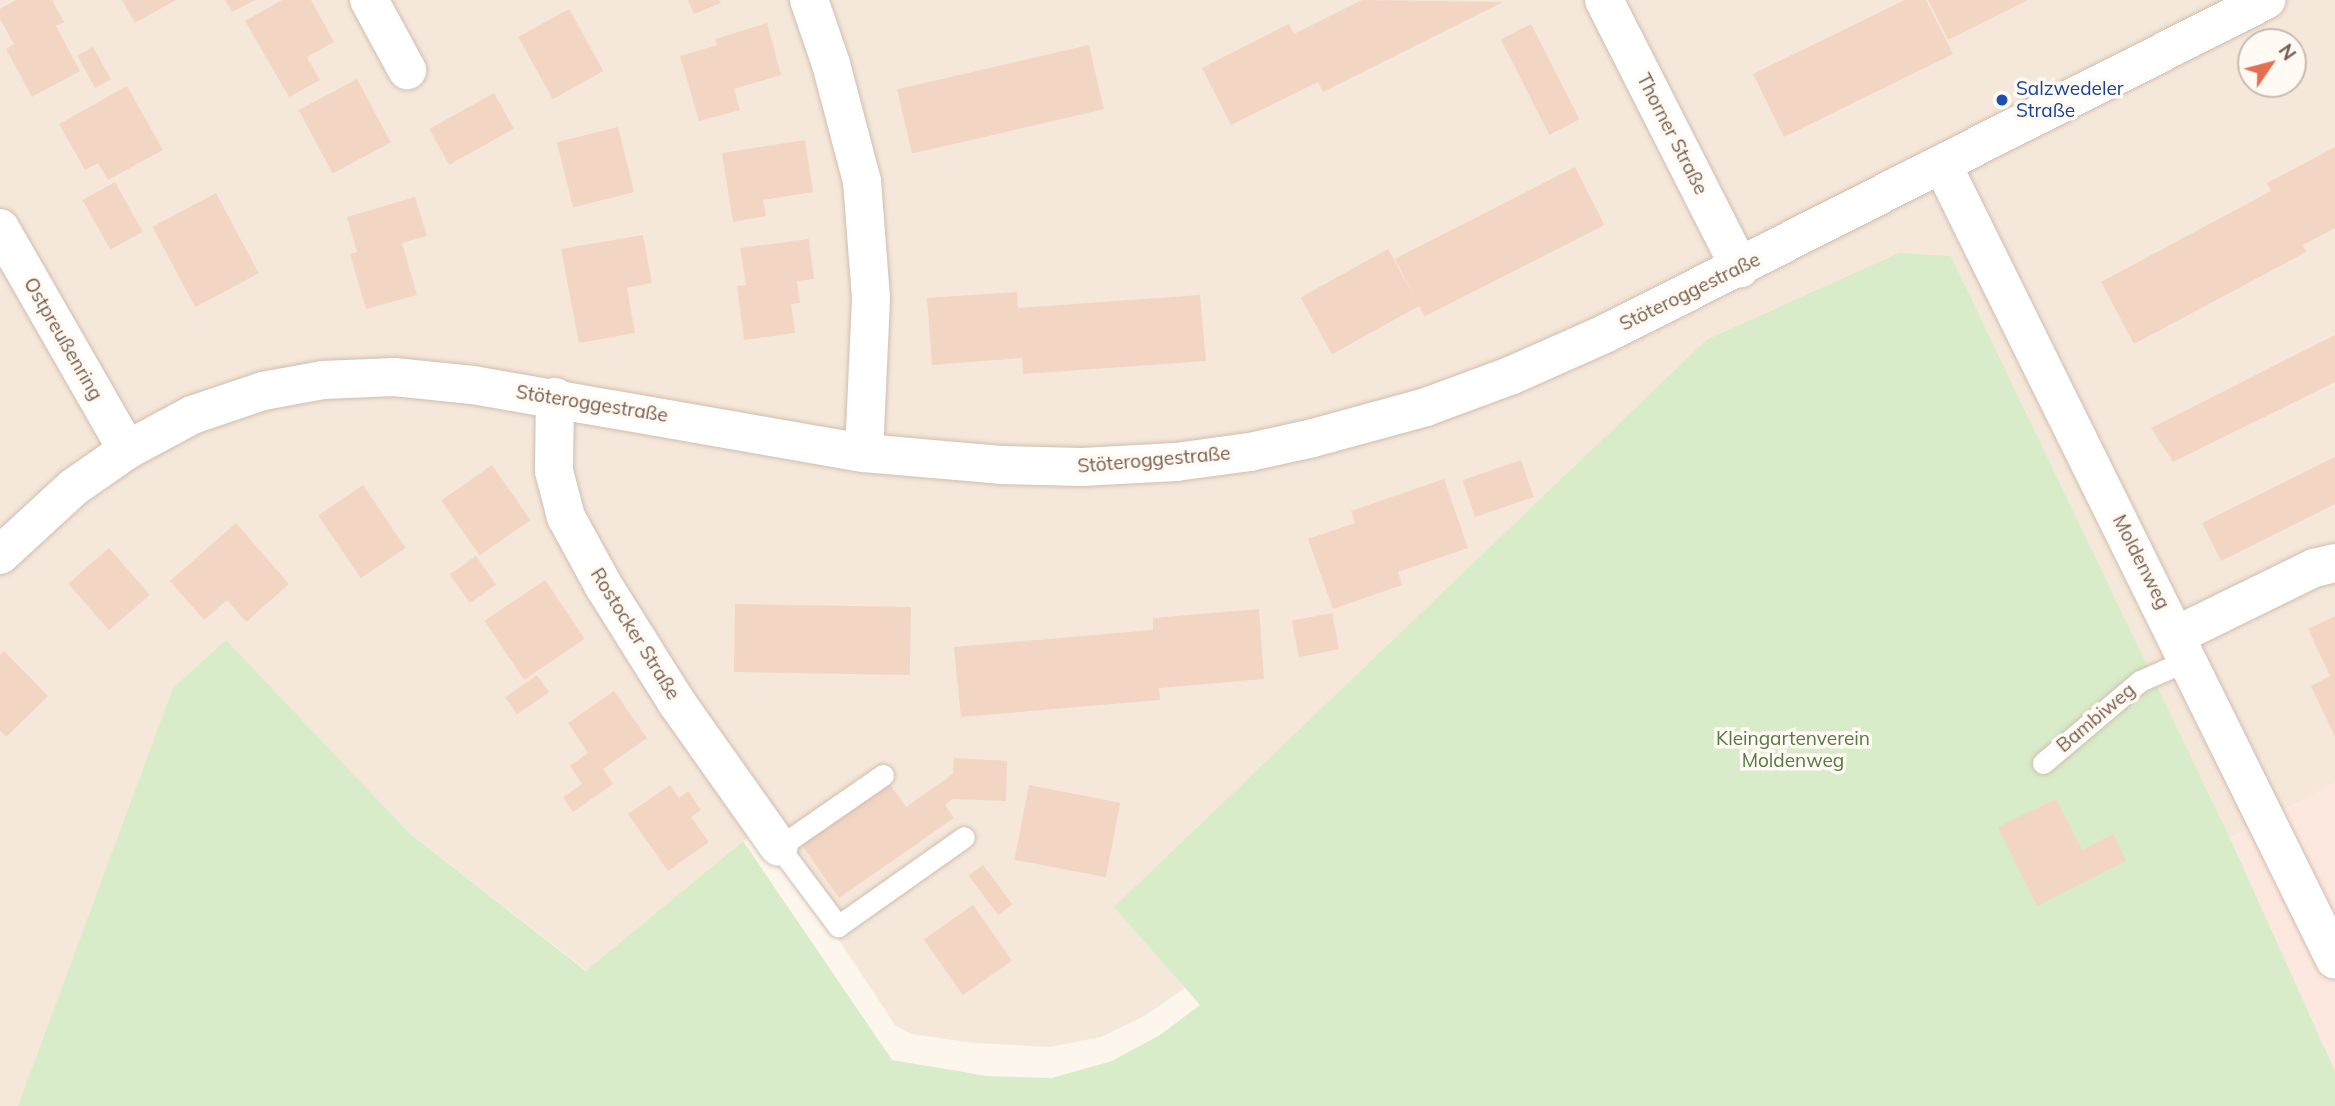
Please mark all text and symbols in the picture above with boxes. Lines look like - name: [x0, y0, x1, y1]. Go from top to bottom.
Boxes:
- north arrow: [2237, 28, 2307, 98]
- text: N: [2274, 39, 2302, 65]
- street label: Thorner Straße: [1632, 70, 1712, 198]
- place label: Salzwedeler Straße: [2016, 78, 2124, 122]
- marker: Salzwedeler Straße: [1994, 92, 2010, 108]
- street label: Stöteroggestraße: [1616, 248, 1764, 336]
- street label: Ostpreußenring: [19, 274, 107, 404]
- street label: Stöteroggestraße: [514, 381, 670, 427]
- street label: Stöteroggestraße: [1077, 442, 1231, 478]
- street label: Moldenweg: [2108, 511, 2174, 613]
- street label: Rostocker Straße: [585, 564, 685, 704]
- street label: Bambiweg: [2052, 679, 2140, 757]
- park label: Kleingartenverein Moldenweg: [1716, 728, 1870, 772]

